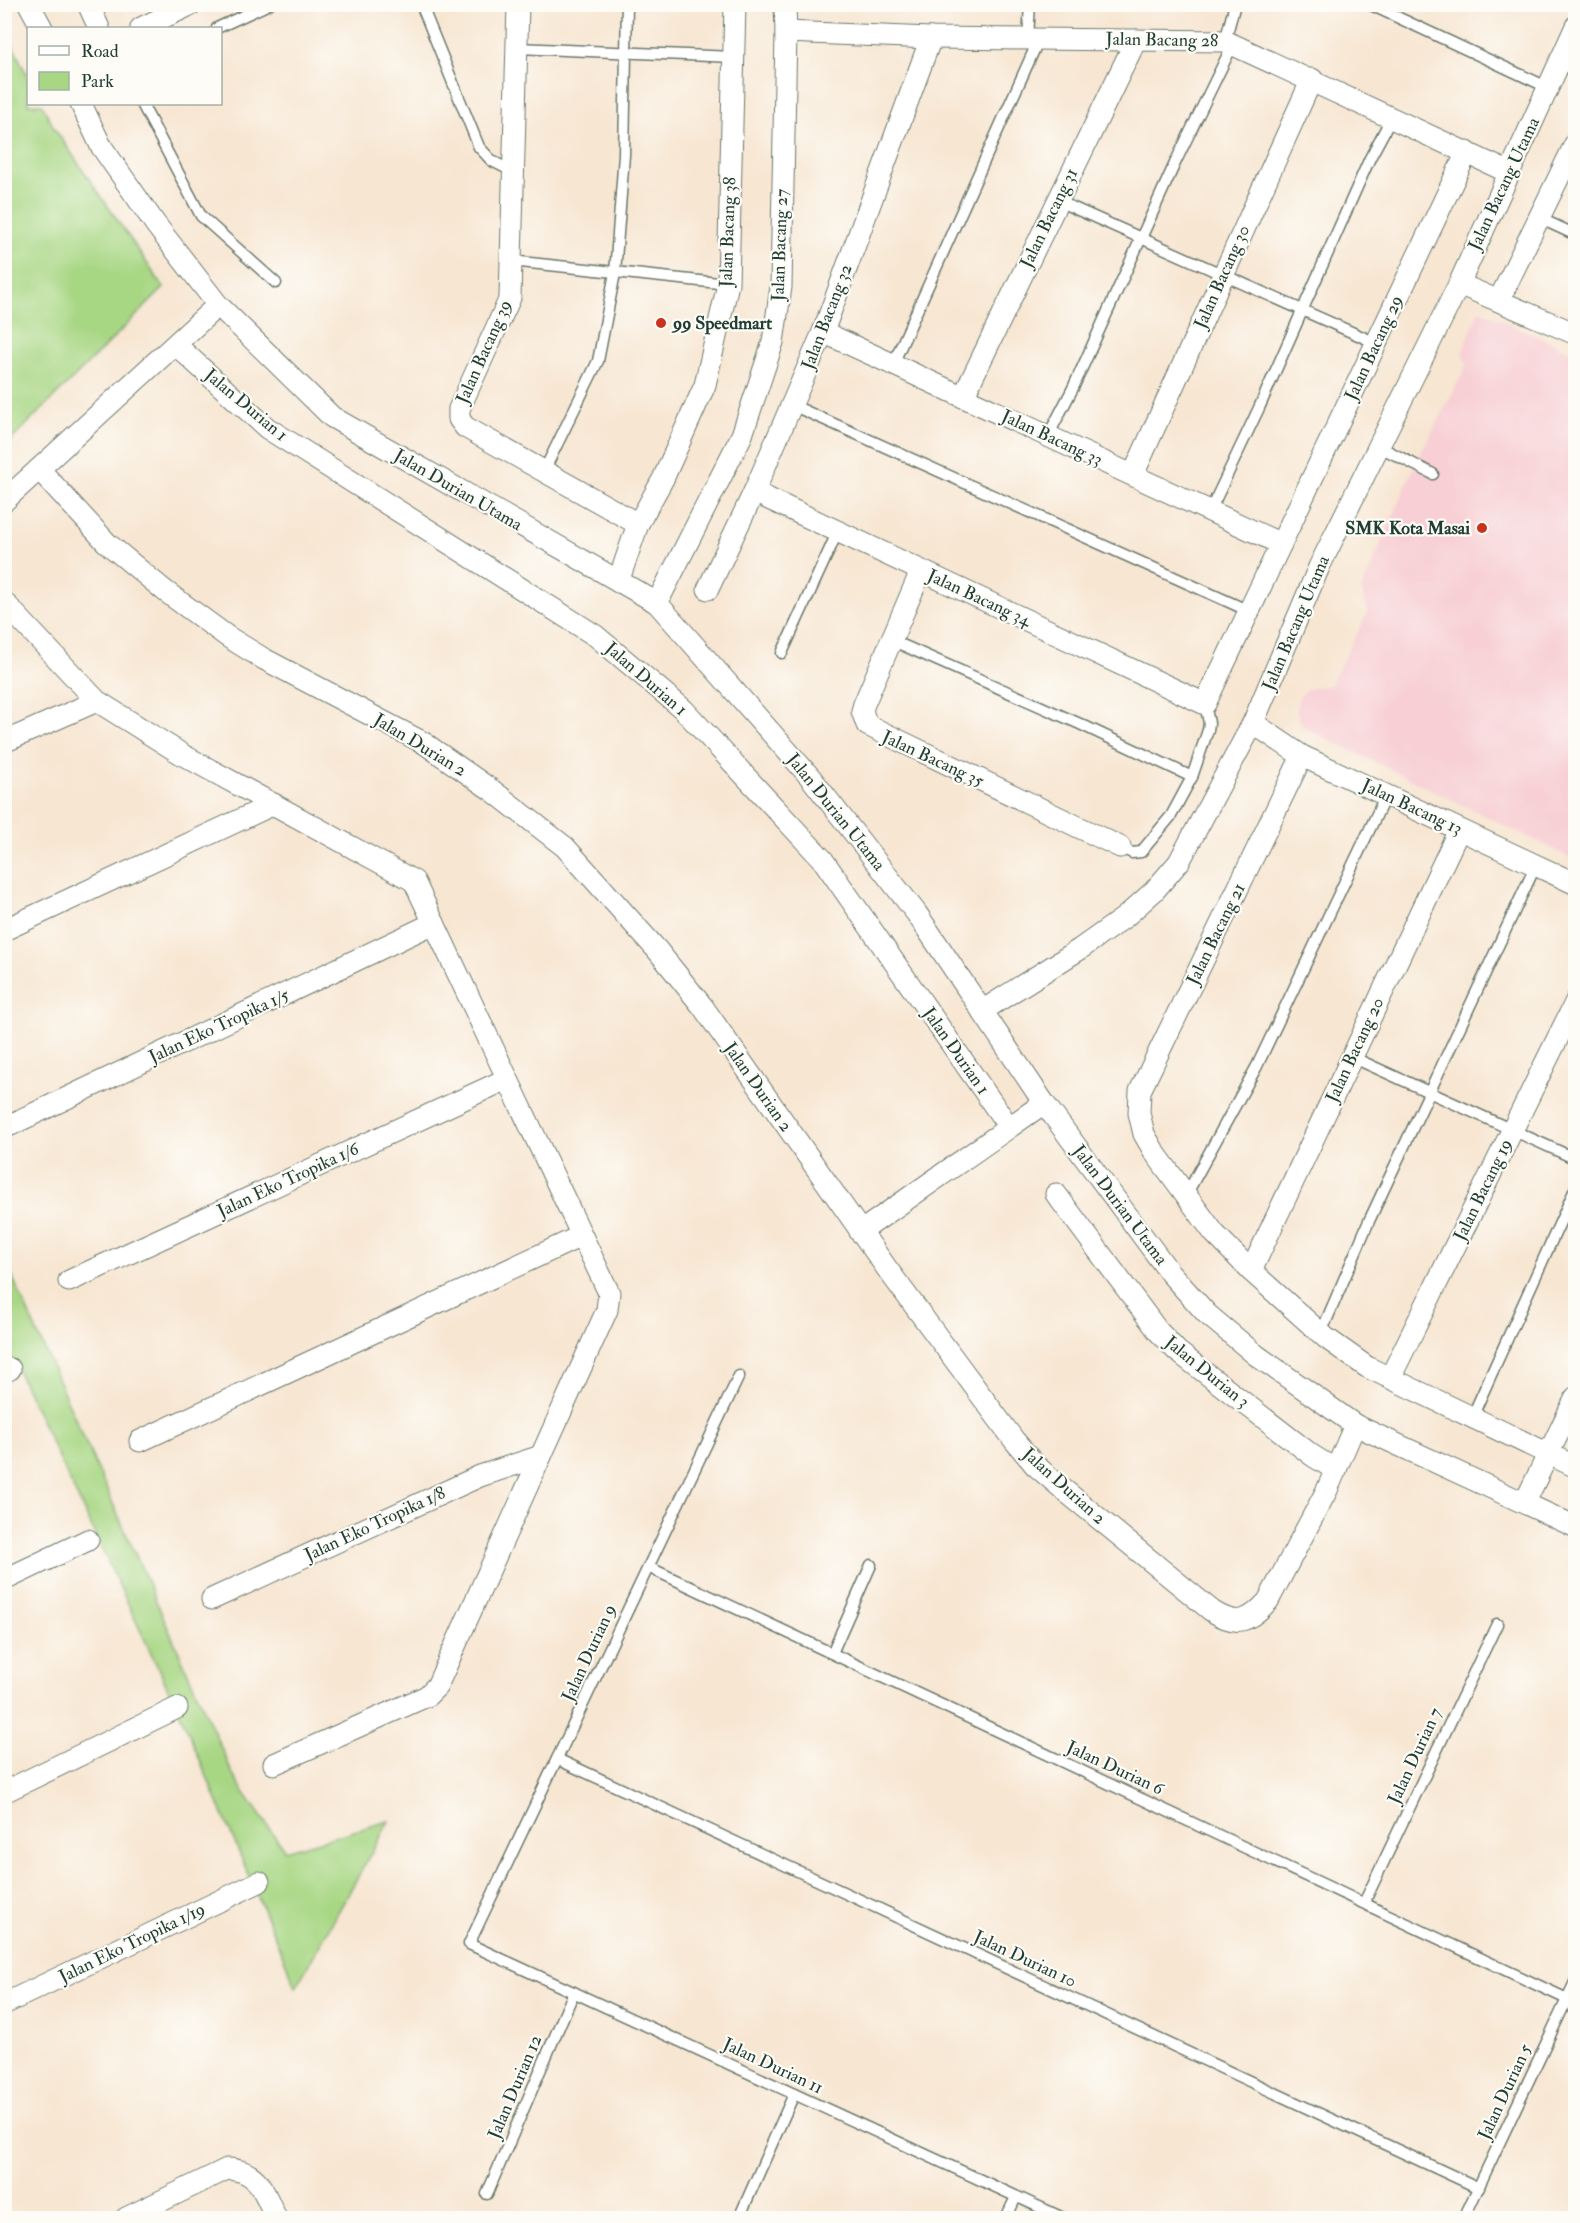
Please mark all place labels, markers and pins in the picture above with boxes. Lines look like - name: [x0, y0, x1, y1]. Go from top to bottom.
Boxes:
- place label: 99 Speedmart: [671, 312, 772, 335]
- marker: 99 Speedmart: [654, 316, 668, 330]
- place label: SMK Kota Masai: [1345, 517, 1470, 540]
- marker: SMK Kota Masai: [1475, 521, 1489, 535]

